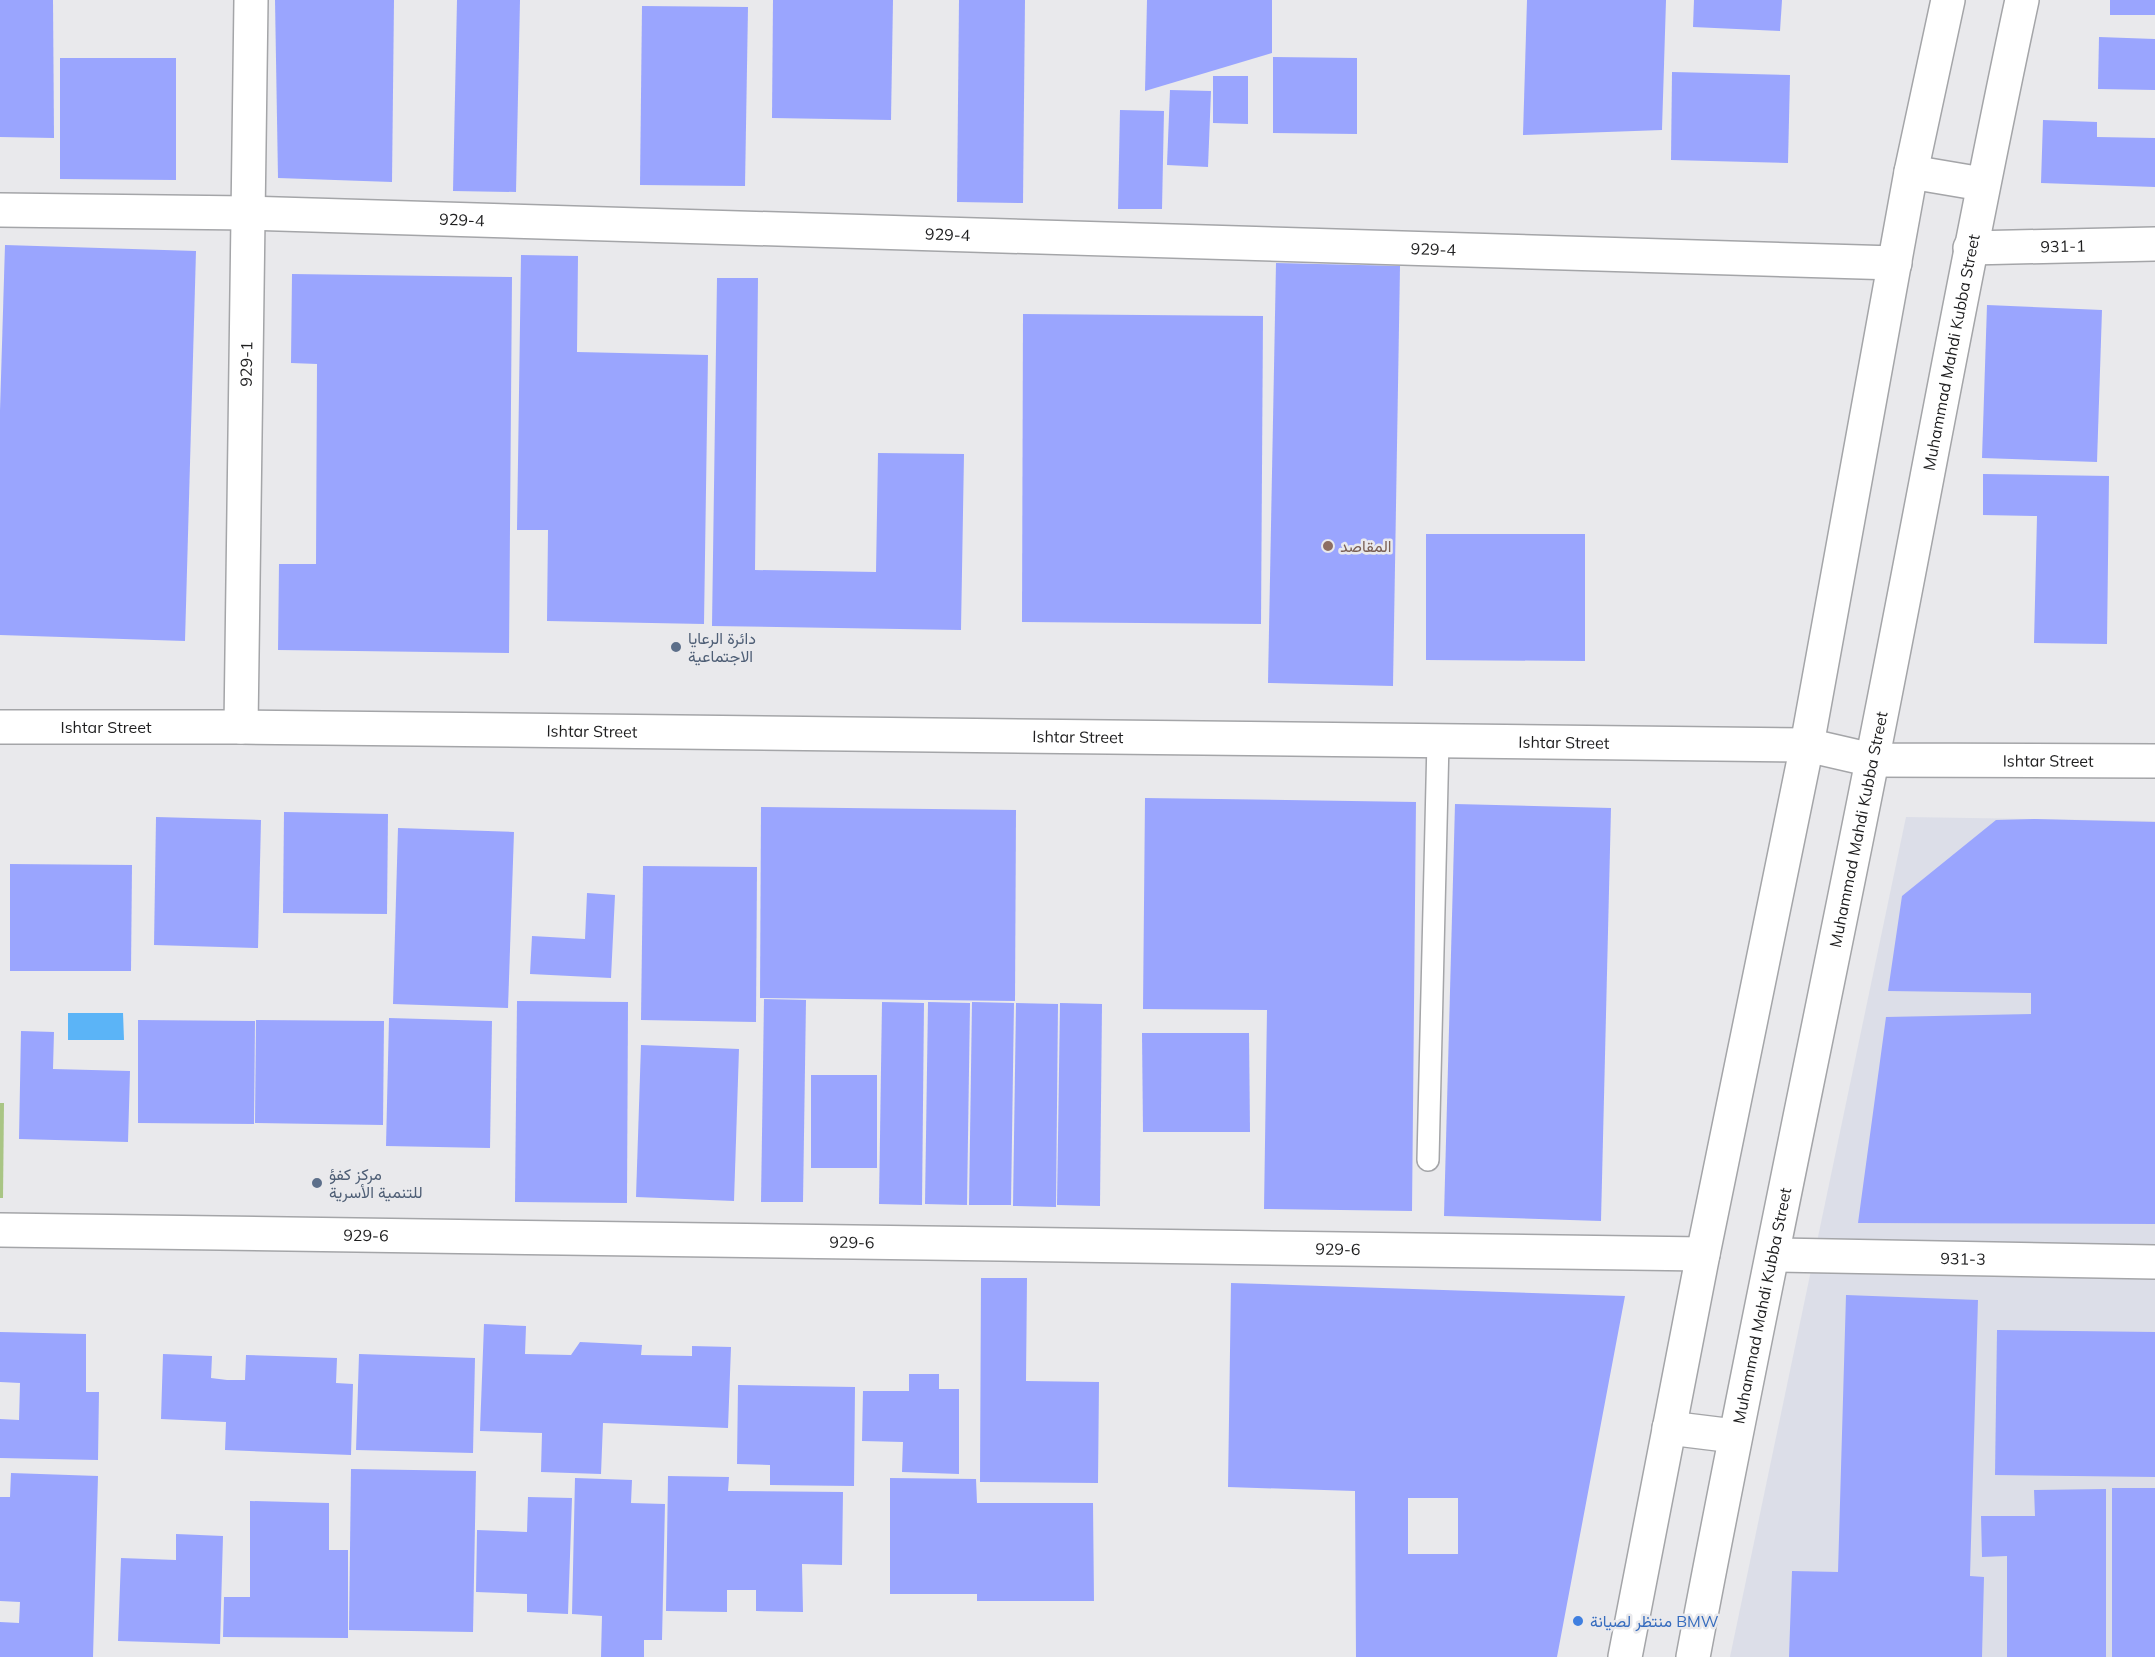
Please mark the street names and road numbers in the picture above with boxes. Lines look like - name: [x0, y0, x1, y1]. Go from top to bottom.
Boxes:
- street label: 929-4: [439, 209, 485, 230]
- street label: 929-4: [925, 224, 971, 245]
- street label: Muhammad Mahdi Kubba Street: [1918, 232, 1984, 472]
- street label: 931-1: [2040, 236, 2086, 256]
- street label: 929-4: [1410, 238, 1457, 260]
- street label: 929-1: [236, 341, 256, 387]
- street label: Muhammad Mahdi Kubba Street: [1825, 709, 1892, 949]
- street label: Ishtar Street: [60, 717, 152, 737]
- street label: Ishtar Street: [546, 721, 638, 742]
- street label: Ishtar Street: [1032, 726, 1124, 747]
- street label: Ishtar Street: [1518, 732, 1610, 753]
- street label: Ishtar Street: [2003, 750, 2094, 771]
- street label: Muhammad Mahdi Kubba Street: [1728, 1185, 1795, 1425]
- street label: 929-6: [343, 1225, 389, 1245]
- street label: 929-6: [829, 1232, 875, 1252]
- street label: 929-6: [1315, 1239, 1361, 1259]
- street label: 931-3: [1940, 1248, 1986, 1269]

